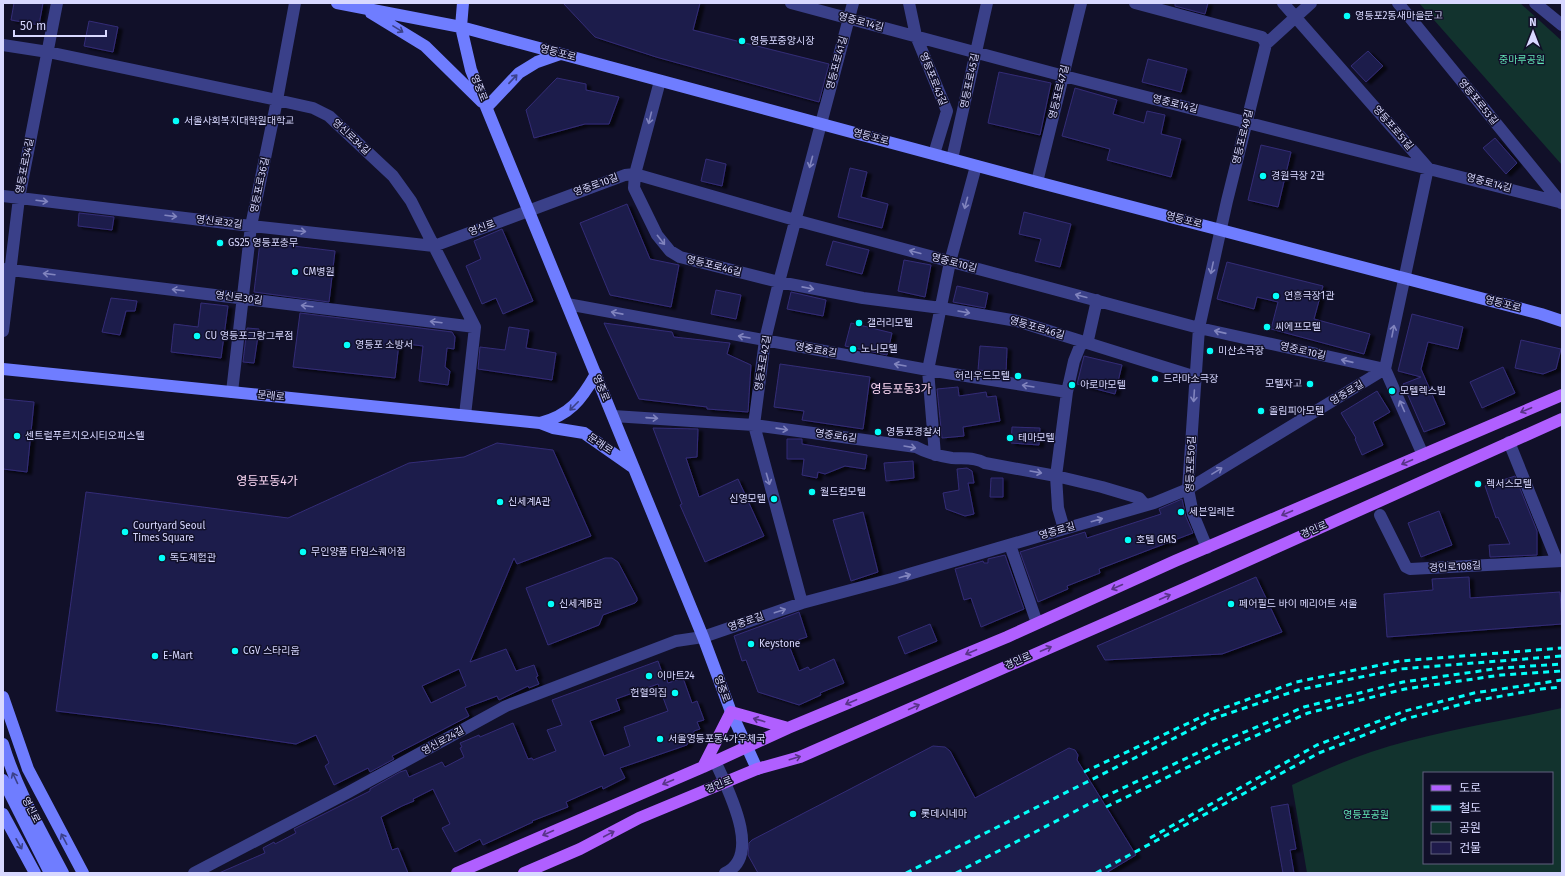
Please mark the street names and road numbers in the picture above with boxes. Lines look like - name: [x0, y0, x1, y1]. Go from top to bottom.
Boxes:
- street label: 영중로14길: [837, 10, 885, 34]
- street label: 영등포로41길: [824, 35, 850, 91]
- street label: 영등포로: [539, 42, 577, 64]
- street label: 영등포로43길: [917, 51, 949, 107]
- street label: 영등포로45길: [958, 52, 982, 110]
- street label: 영등포로47길: [1046, 64, 1072, 120]
- street label: 영중로: [468, 73, 490, 103]
- street label: 영등포로53길: [1456, 76, 1500, 128]
- street label: 영중로14길: [1151, 93, 1199, 115]
- street label: 영등포로51길: [1370, 103, 1416, 153]
- street label: 영등포로49길: [1230, 108, 1256, 166]
- street label: 영신로34길: [330, 117, 372, 157]
- street label: 영등포로: [852, 126, 890, 148]
- street label: 영등포로34길: [14, 137, 36, 195]
- street label: 영등포로36길: [248, 156, 272, 214]
- street label: 영중로10길: [572, 171, 620, 199]
- street label: 영중로14길: [1465, 171, 1513, 195]
- street label: 영등포로: [1165, 209, 1203, 231]
- street label: 영신로32길: [195, 213, 243, 231]
- street label: 영신로: [467, 218, 497, 238]
- street label: 영중로10길: [930, 251, 978, 275]
- street label: 영등포로46길: [685, 253, 743, 279]
- street label: 영신로30길: [215, 289, 263, 307]
- street label: 영등포로: [1484, 293, 1522, 315]
- street label: 영등포로46길: [1008, 314, 1066, 342]
- street label: 영등포로42길: [753, 334, 773, 392]
- street label: 영중로8길: [794, 340, 838, 360]
- street label: 영중로10길: [1279, 340, 1327, 362]
- street label: 영중로: [590, 373, 612, 403]
- street label: 영중로길: [1328, 378, 1366, 408]
- street label: 문래로: [257, 389, 285, 403]
- street label: 영중로6길: [814, 427, 858, 445]
- street label: 문래로: [585, 431, 615, 457]
- street label: 영등포로50길: [1184, 436, 1198, 492]
- street label: 경인로: [1299, 519, 1329, 541]
- street label: 영중로길: [1038, 520, 1076, 542]
- street label: 경인로108길: [1429, 560, 1481, 574]
- street label: 영중로길: [727, 610, 765, 634]
- street label: 경인로: [1003, 650, 1033, 672]
- street label: 영중로: [712, 674, 732, 704]
- street label: 영신로24길: [420, 724, 466, 758]
- street label: 경인로: [704, 774, 734, 796]
- street label: 영신로: [19, 795, 43, 825]

